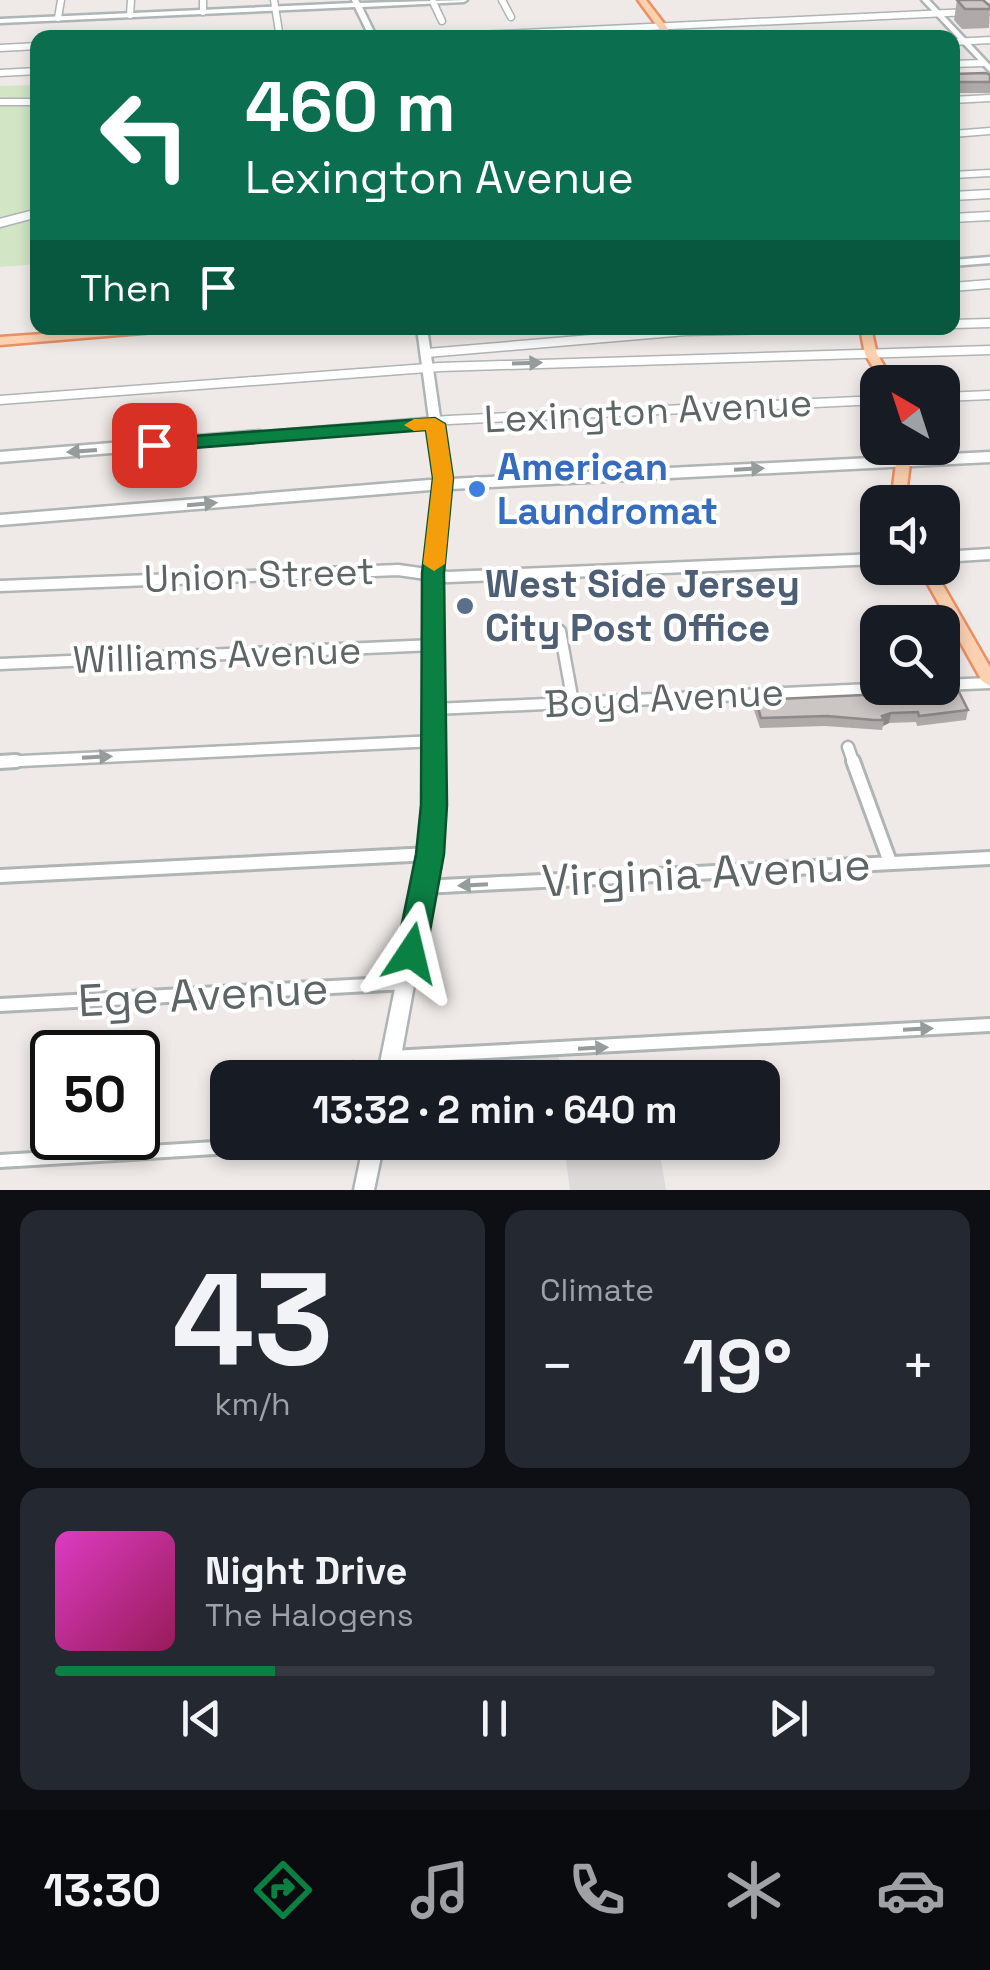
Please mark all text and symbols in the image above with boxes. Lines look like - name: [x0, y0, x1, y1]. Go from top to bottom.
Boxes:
- text: 460 m: [245, 62, 456, 151]
- icon: left: [80, 70, 210, 200]
- text: Lexington Avenue: [245, 149, 634, 206]
- icon: arrive: [191, 260, 246, 315]
- text: Then: [80, 264, 171, 312]
- one-way arrow: [512, 355, 544, 371]
- north arrow: [860, 365, 960, 465]
- map controls: [860, 365, 960, 705]
- street label: Lexington Avenue: [483, 378, 813, 444]
- pin: [112, 403, 197, 488]
- icon: arrive: [127, 418, 182, 473]
- one-way arrow: [65, 443, 97, 459]
- place label: American Laundromat: [497, 443, 718, 535]
- one-way arrow: [734, 461, 766, 477]
- marker: American Laundromat: [466, 478, 488, 500]
- button: sound: [860, 485, 960, 585]
- one-way arrow: [186, 495, 218, 511]
- street label: Union Street: [143, 547, 375, 603]
- place label: West Side Jersey City Post Office: [485, 560, 800, 652]
- marker: West Side Jersey City Post Office: [454, 595, 476, 617]
- button: search: [860, 605, 960, 705]
- street label: Williams Avenue: [72, 626, 362, 684]
- street label: Boyd Avenue: [543, 668, 785, 728]
- one-way arrow: [82, 749, 114, 765]
- street label: Virginia Avenue: [540, 835, 872, 910]
- one-way arrow: [457, 877, 489, 893]
- position arrow: [359, 901, 463, 1005]
- street label: Ege Avenue: [76, 959, 330, 1030]
- one-way arrow: [902, 1021, 934, 1037]
- speed limit sign: 50: [30, 1030, 160, 1160]
- one-way arrow: [578, 1040, 610, 1056]
- text: 13:32 · 2 min · 640 m: [312, 1086, 678, 1134]
- text: 43: [172, 1236, 333, 1402]
- text: Climate: [540, 1270, 654, 1310]
- text: 19°: [683, 1318, 792, 1414]
- text: −: [540, 1331, 574, 1401]
- text: +: [901, 1331, 935, 1401]
- text: km/h: [214, 1384, 291, 1424]
- text: Night Drive: [205, 1547, 407, 1595]
- text: The Halogens: [205, 1595, 414, 1635]
- icon: previous: [174, 1691, 229, 1746]
- icon: pause: [467, 1691, 522, 1746]
- icon: next: [761, 1691, 816, 1746]
- icon: directions: [248, 1855, 318, 1925]
- icon: music: [405, 1855, 475, 1925]
- icon: phone: [562, 1855, 632, 1925]
- icon: climate: [719, 1855, 789, 1925]
- icon: car: [876, 1855, 946, 1925]
- text: 13:30: [44, 1862, 161, 1919]

